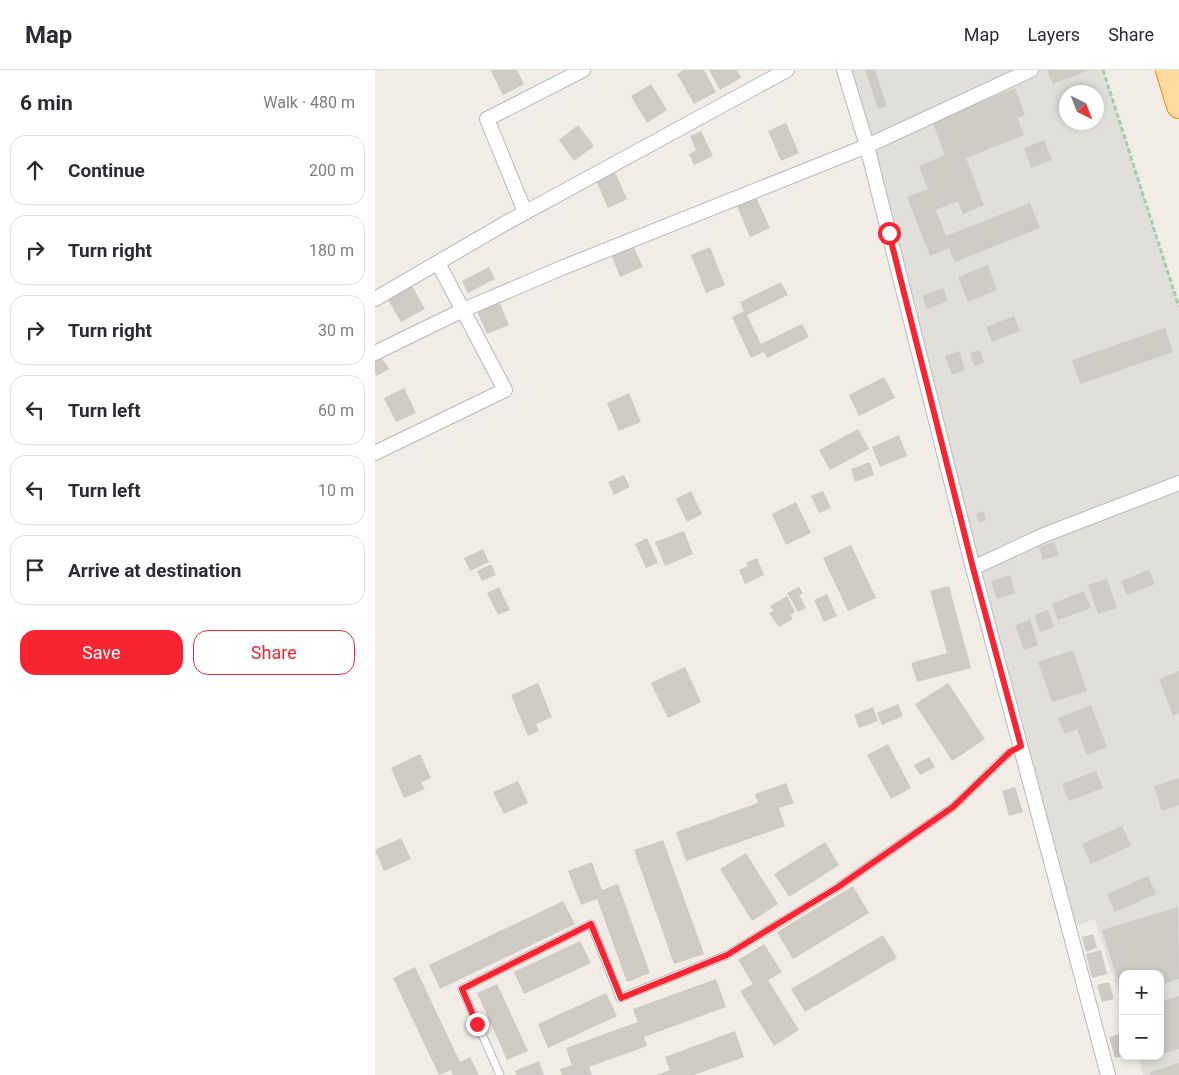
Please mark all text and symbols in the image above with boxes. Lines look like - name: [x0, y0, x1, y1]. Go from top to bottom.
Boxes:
- text: Map: [25, 21, 72, 49]
- text: Map: [964, 24, 999, 45]
- text: Layers: [1027, 24, 1080, 45]
- text: Share: [1108, 24, 1154, 45]
- north arrow: [1059, 85, 1104, 130]
- text: 6 min: [20, 91, 73, 115]
- text: Walk · 480 m: [263, 93, 355, 112]
- icon: ahead: [21, 156, 49, 184]
- text: Continue: [68, 159, 145, 182]
- text: 200 m: [309, 161, 354, 180]
- route start: [878, 222, 901, 245]
- icon: right: [21, 236, 49, 264]
- text: Turn right: [68, 239, 152, 262]
- text: 180 m: [309, 241, 354, 260]
- icon: right: [21, 316, 49, 344]
- text: Turn right: [68, 319, 152, 342]
- text: 30 m: [318, 321, 354, 340]
- icon: left: [21, 396, 49, 424]
- text: Turn left: [68, 399, 141, 422]
- text: 60 m: [318, 401, 354, 420]
- icon: left: [21, 476, 49, 504]
- text: Turn left: [68, 479, 141, 502]
- text: 10 m: [318, 481, 354, 500]
- icon: arrive: [21, 556, 49, 584]
- text: Arrive at destination: [68, 559, 241, 582]
- button: Save: [20, 630, 183, 675]
- button: Share: [193, 630, 355, 675]
- map controls: [1119, 970, 1164, 1060]
- button: +: [1119, 970, 1164, 1015]
- route end: [466, 1013, 489, 1036]
- button: −: [1119, 1015, 1164, 1060]

